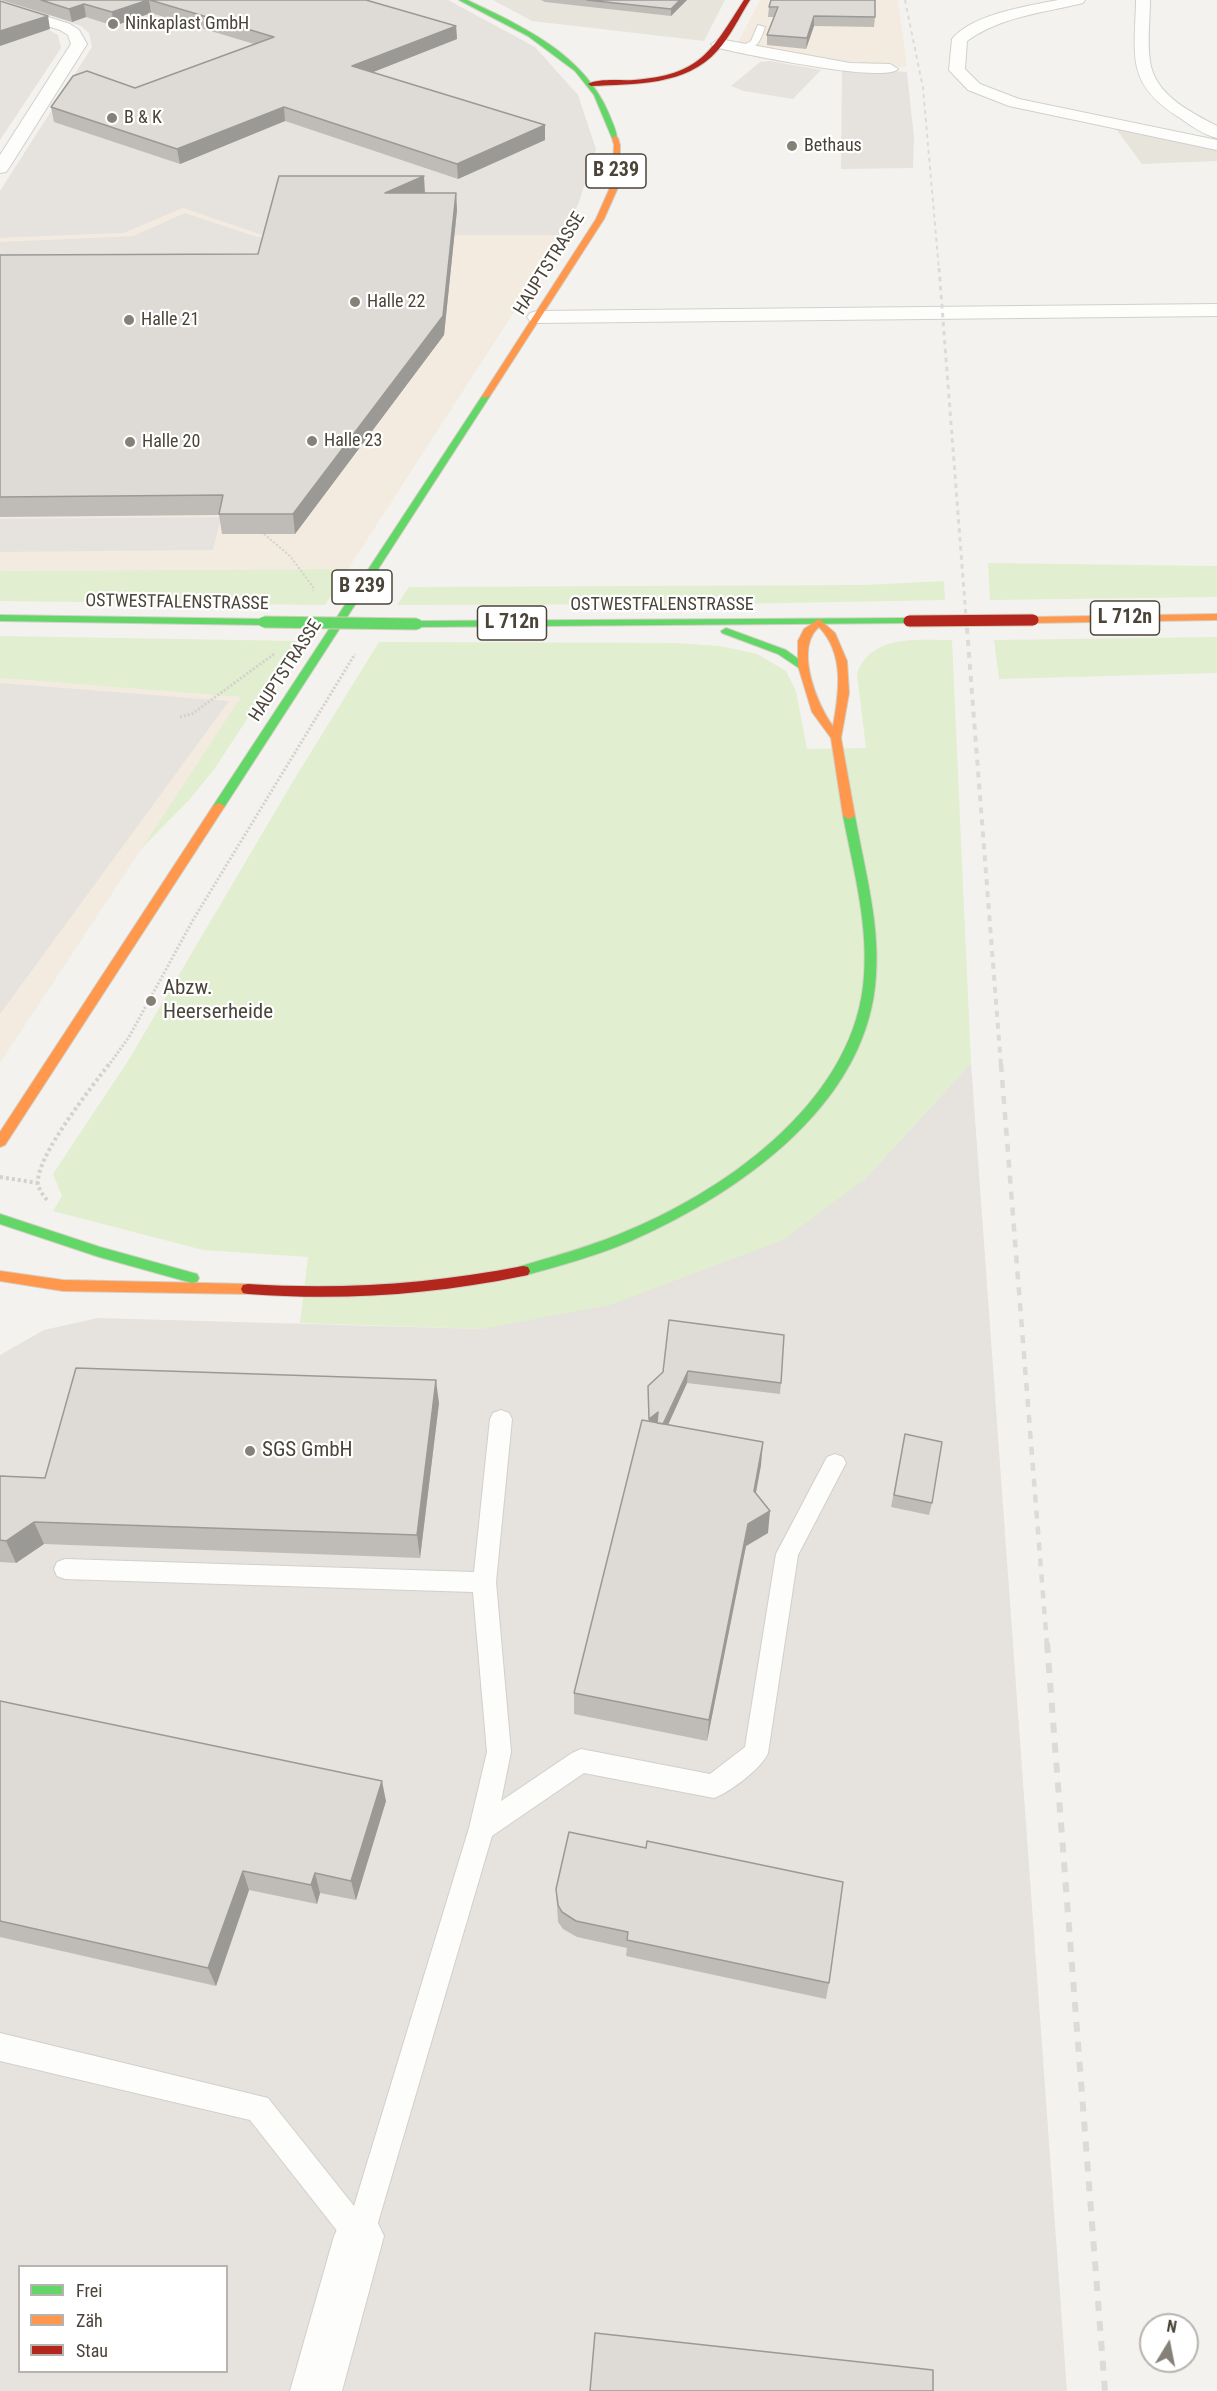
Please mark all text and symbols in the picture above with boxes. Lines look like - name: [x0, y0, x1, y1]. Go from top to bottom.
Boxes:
- place label: Ninkaplast GmbH: [125, 13, 249, 35]
- marker: Ninkaplast GmbH: [106, 17, 120, 31]
- place label: B & K: [124, 107, 162, 129]
- marker: B & K: [105, 111, 119, 125]
- place label: Bethaus: [804, 135, 862, 157]
- marker: Bethaus: [785, 139, 799, 153]
- road number: B 239: [586, 154, 646, 188]
- street label: HAUPTSTRASSE: [510, 209, 590, 319]
- place label: Halle 22: [367, 291, 425, 313]
- marker: Halle 22: [348, 295, 362, 309]
- place label: Halle 21: [141, 309, 199, 331]
- marker: Halle 21: [122, 313, 136, 327]
- place label: Halle 23: [324, 430, 382, 452]
- place label: Halle 20: [142, 431, 200, 453]
- marker: Halle 23: [305, 434, 319, 448]
- marker: Halle 20: [123, 435, 137, 449]
- road number: B 239: [332, 570, 392, 604]
- street label: OSTWESTFALENSTRASSE: [85, 591, 269, 615]
- street label: OSTWESTFALENSTRASSE: [570, 594, 754, 616]
- road number: L 712n: [1090, 601, 1160, 635]
- road number: L 712n: [478, 606, 546, 640]
- street label: HAUPTSTRASSE: [245, 616, 327, 726]
- place label: Abzw. Heerserheide: [163, 976, 273, 1026]
- marker: Abzw. Heerserheide: [144, 994, 158, 1008]
- place label: SGS GmbH: [262, 1438, 353, 1464]
- marker: SGS GmbH: [243, 1444, 257, 1458]
- legend: [18, 2265, 228, 2373]
- text: Frei: [76, 2280, 102, 2301]
- text: Zäh: [76, 2310, 103, 2331]
- north arrow: [1139, 2313, 1199, 2373]
- text: N: [1165, 2317, 1178, 2337]
- text: Stau: [76, 2340, 108, 2361]

